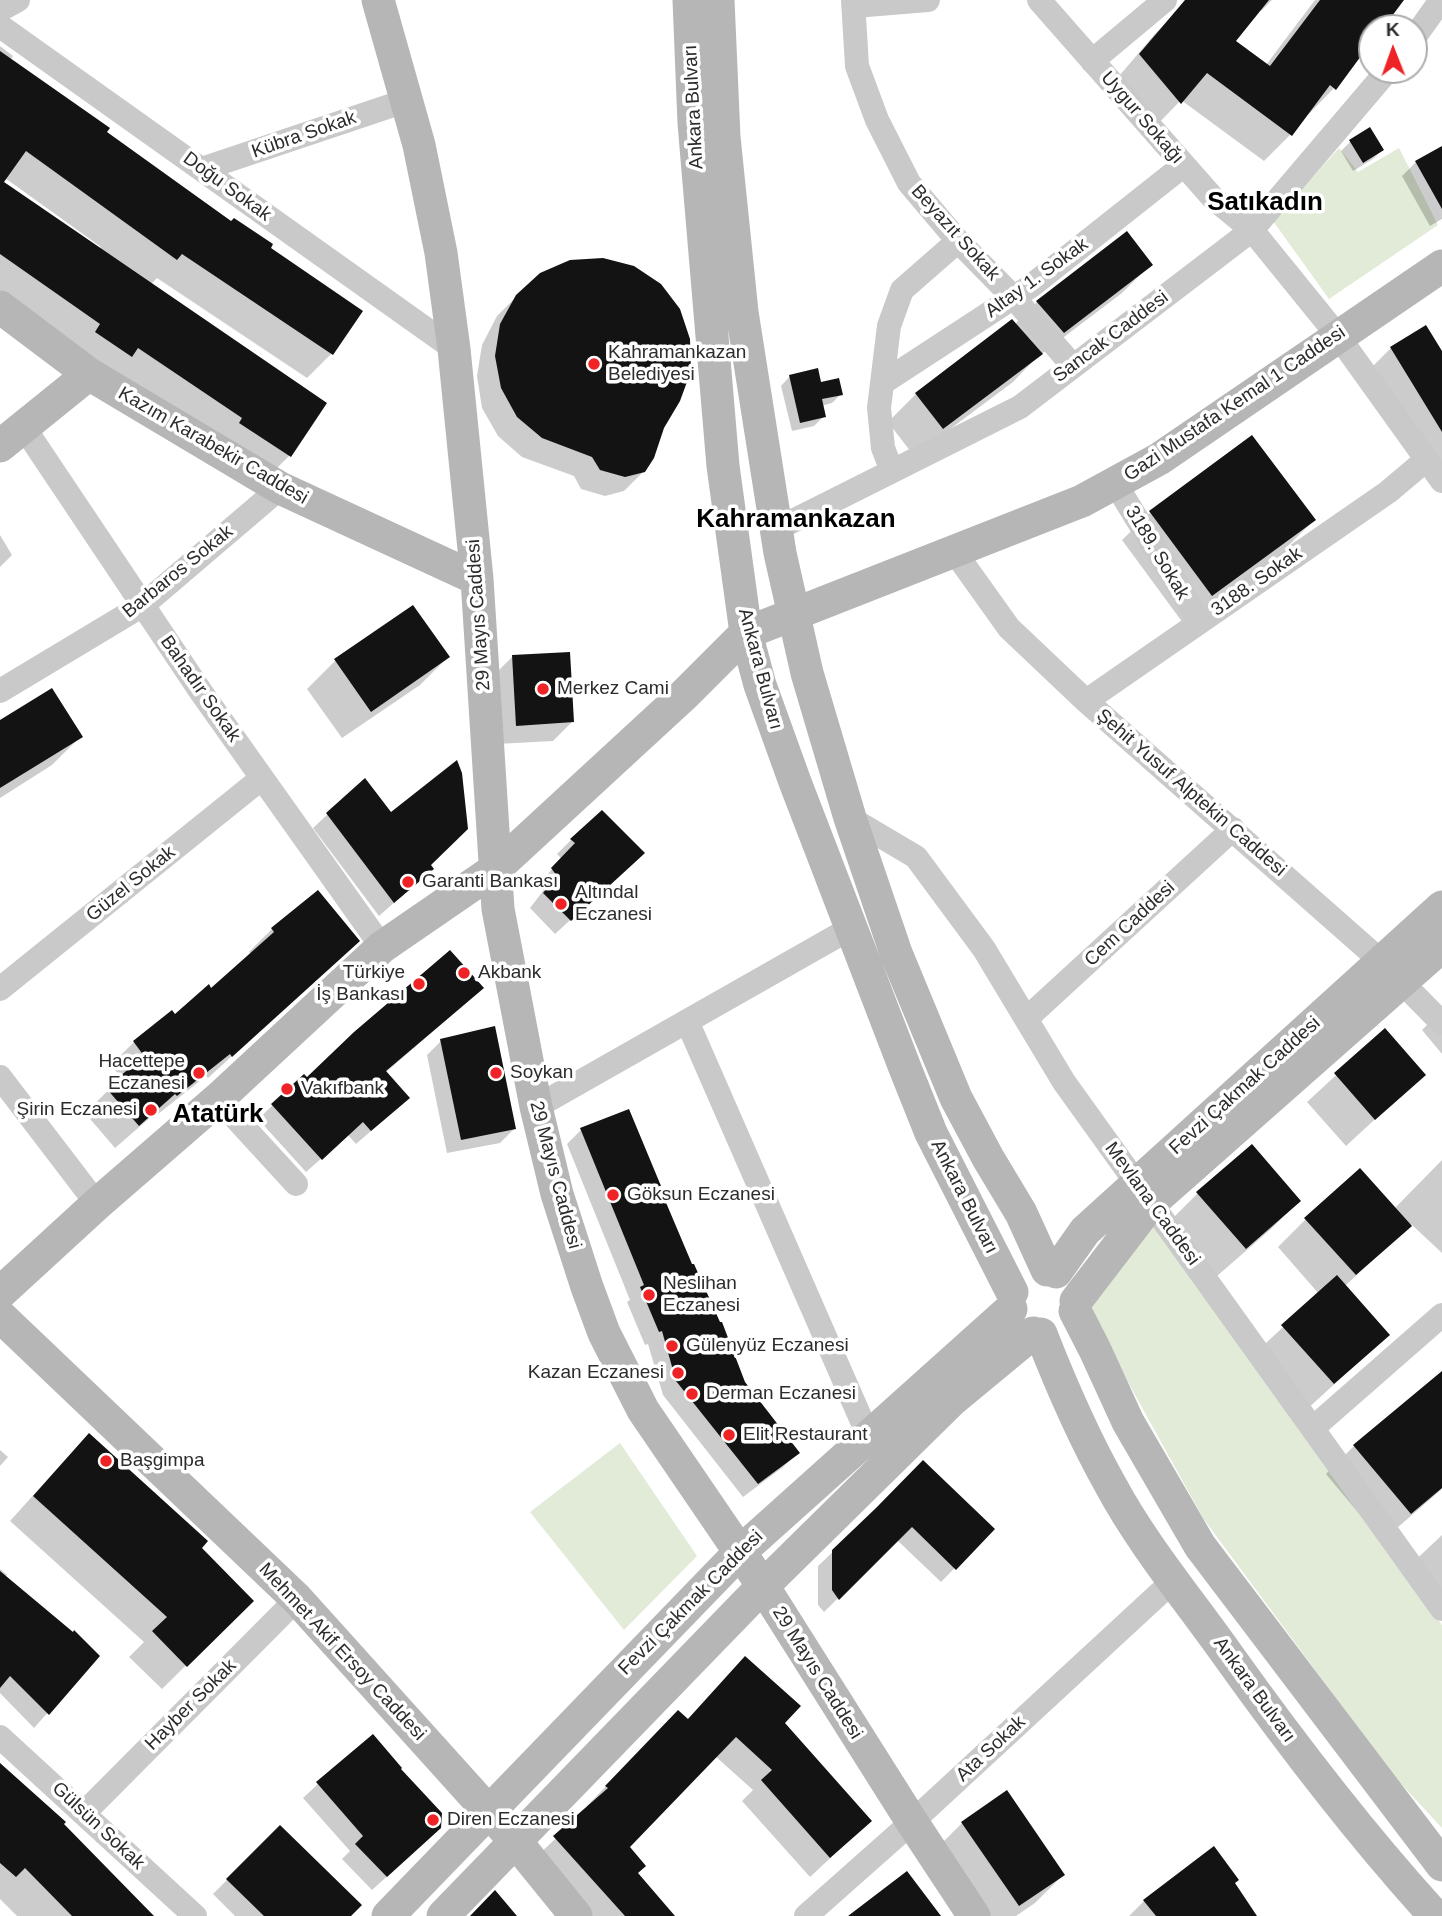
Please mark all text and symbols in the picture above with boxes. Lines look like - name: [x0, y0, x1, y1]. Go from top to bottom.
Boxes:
- north arrow: [1358, 14, 1428, 84]
- text: K: [1386, 19, 1400, 40]
- street label: Ankara Bulvarı: [679, 44, 709, 170]
- street label: Uygur Sokağı: [1096, 67, 1188, 169]
- street label: Kübra Sokak: [249, 107, 359, 163]
- street label: Doğu Sokak: [178, 147, 276, 227]
- street label: Beyazıt Sokak: [906, 180, 1004, 286]
- district label: Satıkadın: [1207, 187, 1323, 219]
- street label: Altay 1. Sokak: [981, 233, 1093, 323]
- street label: Sancak Caddesi: [1049, 286, 1173, 388]
- street label: Gazi Mustafa Kemal 1 Caddesi: [1120, 321, 1350, 487]
- place label: Kahramankazan Belediyesi: [608, 342, 746, 386]
- marker: Kahramankazan Belediyesi: [586, 356, 602, 372]
- street label: Kazım Karabekir Caddesi: [114, 382, 312, 510]
- street label: 3189. Sokak: [1120, 502, 1194, 604]
- district label: Kahramankazan: [696, 504, 896, 536]
- street label: Barbaros Sokak: [118, 521, 238, 623]
- street label: 29 Mayıs Caddesi: [462, 538, 496, 692]
- street label: 3188. Sokak: [1207, 542, 1307, 622]
- street label: Ankara Bulvarı: [733, 606, 787, 732]
- street label: Bahadır Sokak: [155, 631, 245, 747]
- place label: Merkez Cami: [557, 678, 669, 700]
- marker: Merkez Cami: [535, 681, 551, 697]
- street label: Şehit Yusuf Alptekin Caddesi: [1091, 704, 1291, 882]
- street label: Güzel Sokak: [82, 841, 180, 927]
- place label: Garanti Bankası: [422, 871, 558, 893]
- marker: Garanti Bankası: [400, 874, 416, 890]
- street label: Cem Caddesi: [1080, 876, 1180, 972]
- place label: Altındal Eczanesi: [575, 882, 652, 926]
- marker: Altındal Eczanesi: [553, 896, 569, 912]
- place label: Türkiye İş Bankası: [316, 962, 405, 1006]
- place label: Akbank: [478, 962, 541, 984]
- marker: Akbank: [456, 965, 472, 981]
- marker: Türkiye İş Bankası: [411, 976, 427, 992]
- street label: Fevzi Çakmak Caddesi: [1165, 1012, 1325, 1160]
- place label: Hacettepe Eczanesi: [98, 1051, 185, 1095]
- place label: Soykan: [510, 1062, 573, 1084]
- marker: Hacettepe Eczanesi: [191, 1065, 207, 1081]
- marker: Soykan: [488, 1065, 504, 1081]
- place label: Vakıfbank: [301, 1078, 384, 1100]
- marker: Vakıfbank: [279, 1081, 295, 1097]
- place label: Şirin Eczanesi: [17, 1099, 137, 1121]
- district label: Atatürk: [172, 1099, 264, 1131]
- street label: 29 Mayıs Caddesi: [524, 1099, 586, 1251]
- marker: Şirin Eczanesi: [143, 1102, 159, 1118]
- street label: Ankara Bulvarı: [926, 1136, 1002, 1258]
- street label: Mevlana Caddesi: [1100, 1138, 1204, 1270]
- place label: Göksun Eczanesi: [627, 1184, 775, 1206]
- marker: Göksun Eczanesi: [605, 1187, 621, 1203]
- place label: Neslihan Eczanesi: [663, 1273, 740, 1317]
- marker: Neslihan Eczanesi: [641, 1287, 657, 1303]
- place label: Gülenyüz Eczanesi: [686, 1335, 849, 1357]
- marker: Gülenyüz Eczanesi: [664, 1338, 680, 1354]
- place label: Kazan Eczanesi: [528, 1362, 664, 1384]
- marker: Kazan Eczanesi: [670, 1365, 686, 1381]
- place label: Derman Eczanesi: [706, 1383, 856, 1405]
- marker: Derman Eczanesi: [684, 1386, 700, 1402]
- place label: Elit Restaurant: [743, 1424, 868, 1446]
- marker: Elit Restaurant: [721, 1427, 737, 1443]
- place label: Başgimpa: [120, 1450, 204, 1472]
- marker: Başgimpa: [98, 1453, 114, 1469]
- street label: Fevzi Çakmak Caddesi: [614, 1526, 768, 1680]
- street label: Mehmet Akif Ersoy Caddesi: [254, 1559, 430, 1745]
- street label: 29 Mayıs Caddesi: [767, 1602, 867, 1744]
- street label: Ankara Bulvarı: [1208, 1633, 1300, 1747]
- street label: Hayber Sokak: [141, 1655, 241, 1755]
- street label: Ata Sokak: [952, 1711, 1030, 1787]
- street label: Gülsün Sokak: [47, 1777, 149, 1875]
- place label: Diren Eczanesi: [447, 1809, 575, 1831]
- marker: Diren Eczanesi: [425, 1812, 441, 1828]

